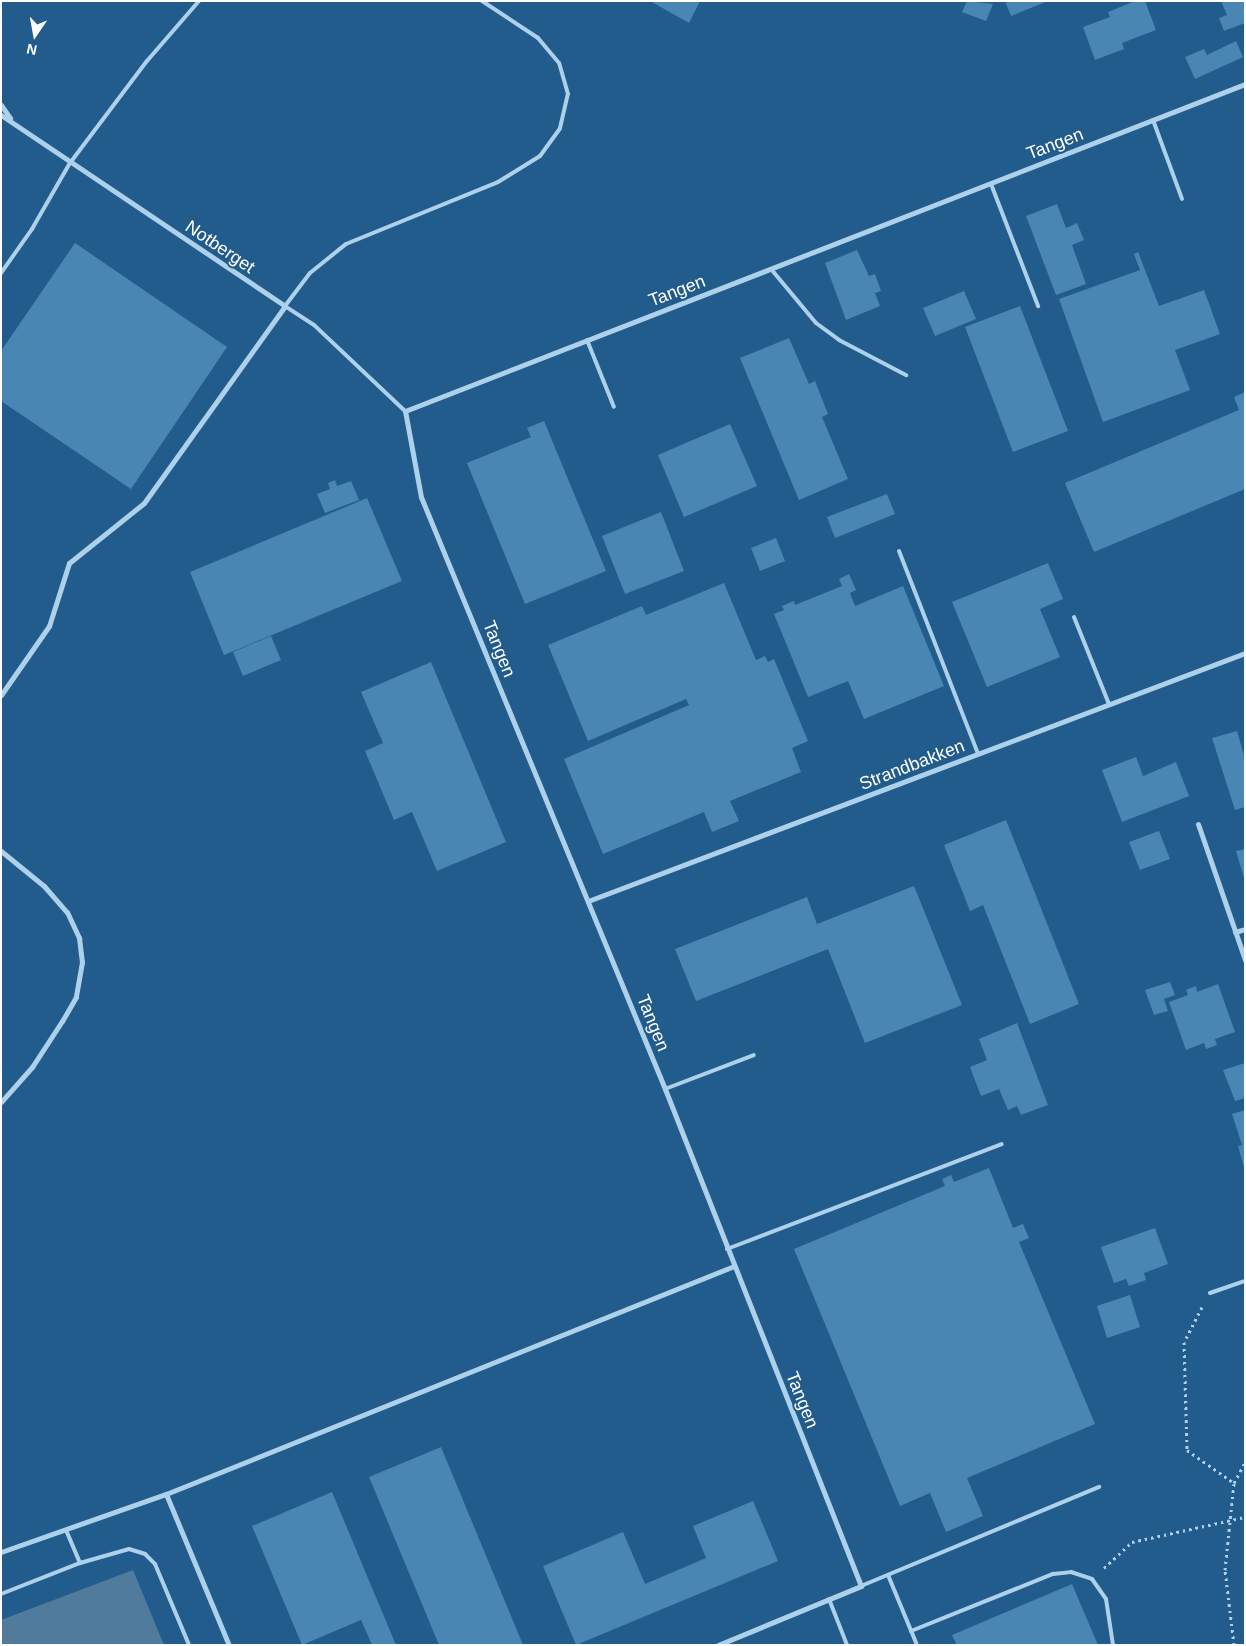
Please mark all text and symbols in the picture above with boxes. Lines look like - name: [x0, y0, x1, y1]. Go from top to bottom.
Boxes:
- north arrow: [10, 10, 60, 60]
- text: N: [25, 41, 38, 59]
- street label: Tangen: [1024, 123, 1086, 165]
- street label: Notberget: [181, 216, 259, 278]
- street label: Tangen: [646, 270, 708, 312]
- street label: Tangen: [478, 618, 520, 680]
- street label: Strandbakken: [856, 735, 968, 795]
- street label: Tangen: [632, 992, 674, 1054]
- street label: Tangen: [781, 1369, 823, 1431]

